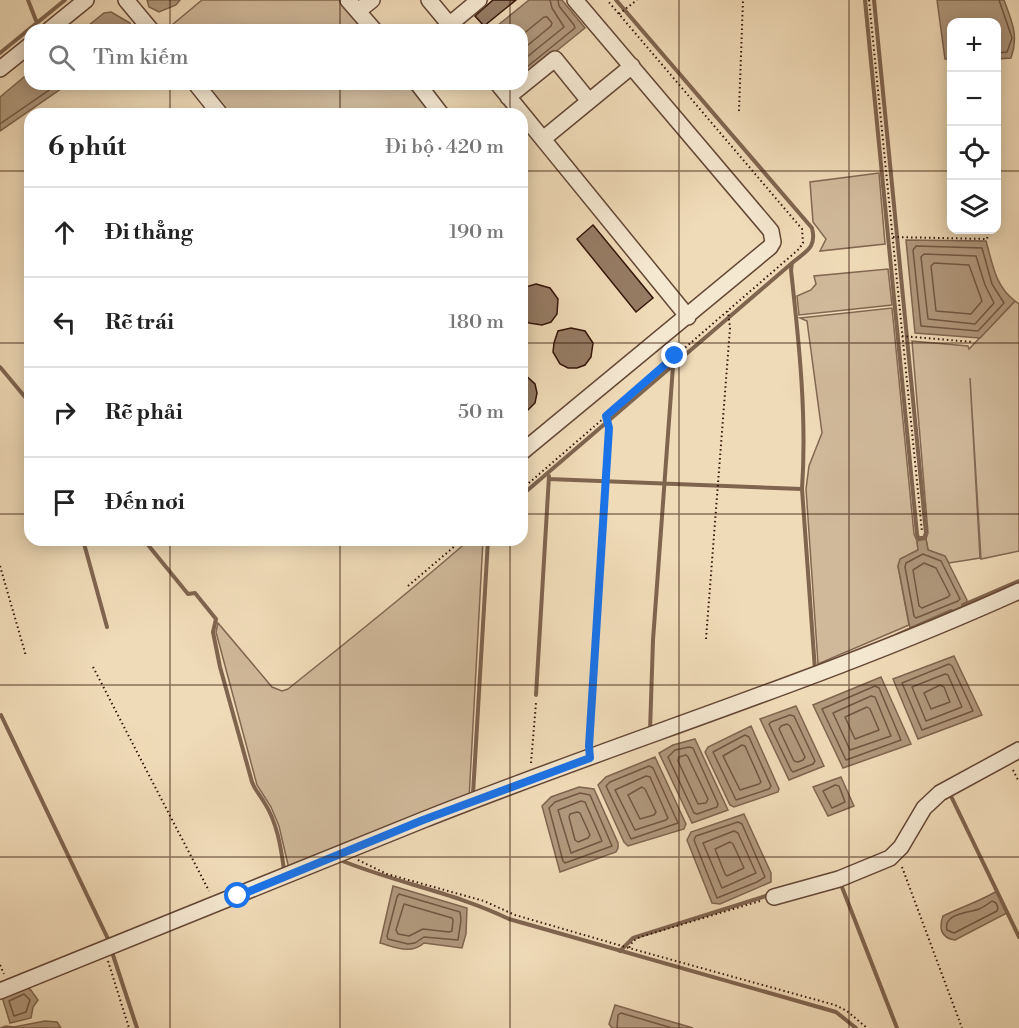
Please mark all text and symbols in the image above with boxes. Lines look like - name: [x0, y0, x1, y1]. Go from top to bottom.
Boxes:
- map controls: [947, 18, 1001, 234]
- button: +: [947, 18, 1001, 72]
- search box: [24, 24, 528, 90]
- icon: search: [45, 41, 78, 74]
- text: Tìm kiếm: [93, 44, 189, 71]
- button: −: [947, 72, 1001, 126]
- button: locate: [947, 126, 1001, 180]
- text: 6 phút: [48, 131, 126, 163]
- text: Đi bộ · 420 m: [385, 135, 504, 160]
- button: layers: [947, 180, 1001, 234]
- icon: ahead: [48, 216, 81, 249]
- text: Đi thẳng: [105, 219, 193, 246]
- text: 190 m: [449, 220, 504, 245]
- icon: left: [48, 306, 81, 339]
- text: Rẽ trái: [105, 309, 174, 336]
- text: 180 m: [449, 310, 504, 335]
- route end: [661, 342, 687, 368]
- icon: right: [48, 396, 81, 429]
- text: Rẽ phải: [105, 399, 183, 426]
- text: 50 m: [458, 400, 504, 425]
- icon: arrive: [48, 486, 81, 519]
- text: Đến nơi: [105, 489, 185, 516]
- route start: [224, 882, 250, 908]

